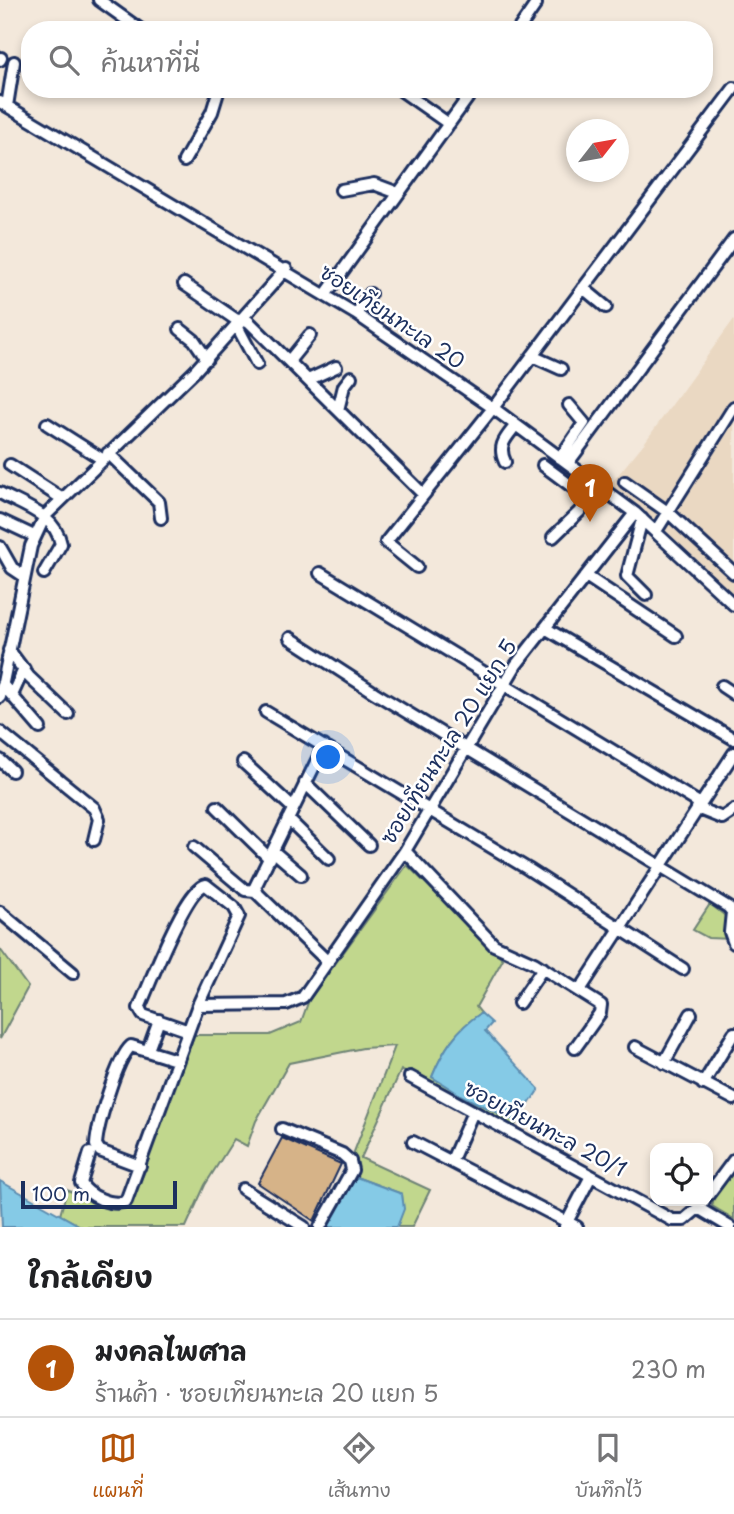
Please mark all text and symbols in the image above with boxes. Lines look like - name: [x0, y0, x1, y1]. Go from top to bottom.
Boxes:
- search box: [21, 21, 713, 98]
- icon: search: [45, 41, 83, 79]
- text: ค้นหาที่นี่: [101, 42, 200, 81]
- north arrow: [566, 119, 629, 182]
- street label: ซอยเทียนทะเล 20: [314, 255, 472, 376]
- pin: 1: [567, 464, 613, 522]
- street label: ซอยเทียนทะเล 20 แยก 5: [371, 632, 524, 850]
- your location: [311, 740, 345, 774]
- street label: ซอยเทียนทะล 20/1: [459, 1071, 633, 1184]
- map controls: [650, 1143, 713, 1206]
- button: locate: [650, 1143, 713, 1206]
- scale bar: [21, 1178, 177, 1210]
- text: 100 m: [32, 1179, 90, 1207]
- text: ใกล้เคียง: [28, 1253, 153, 1298]
- text: มงคลไพศาล: [95, 1331, 247, 1370]
- text: 1: [46, 1351, 57, 1386]
- text: 230 m: [631, 1351, 706, 1386]
- text: ร้านค้า · ซอยเทียนทะเล 20 แยก 5: [95, 1375, 438, 1410]
- tab: แผนที่: [92, 1429, 143, 1504]
- tab: เส้นทาง: [328, 1429, 391, 1504]
- tab: บันทึกไว้: [575, 1429, 642, 1504]

